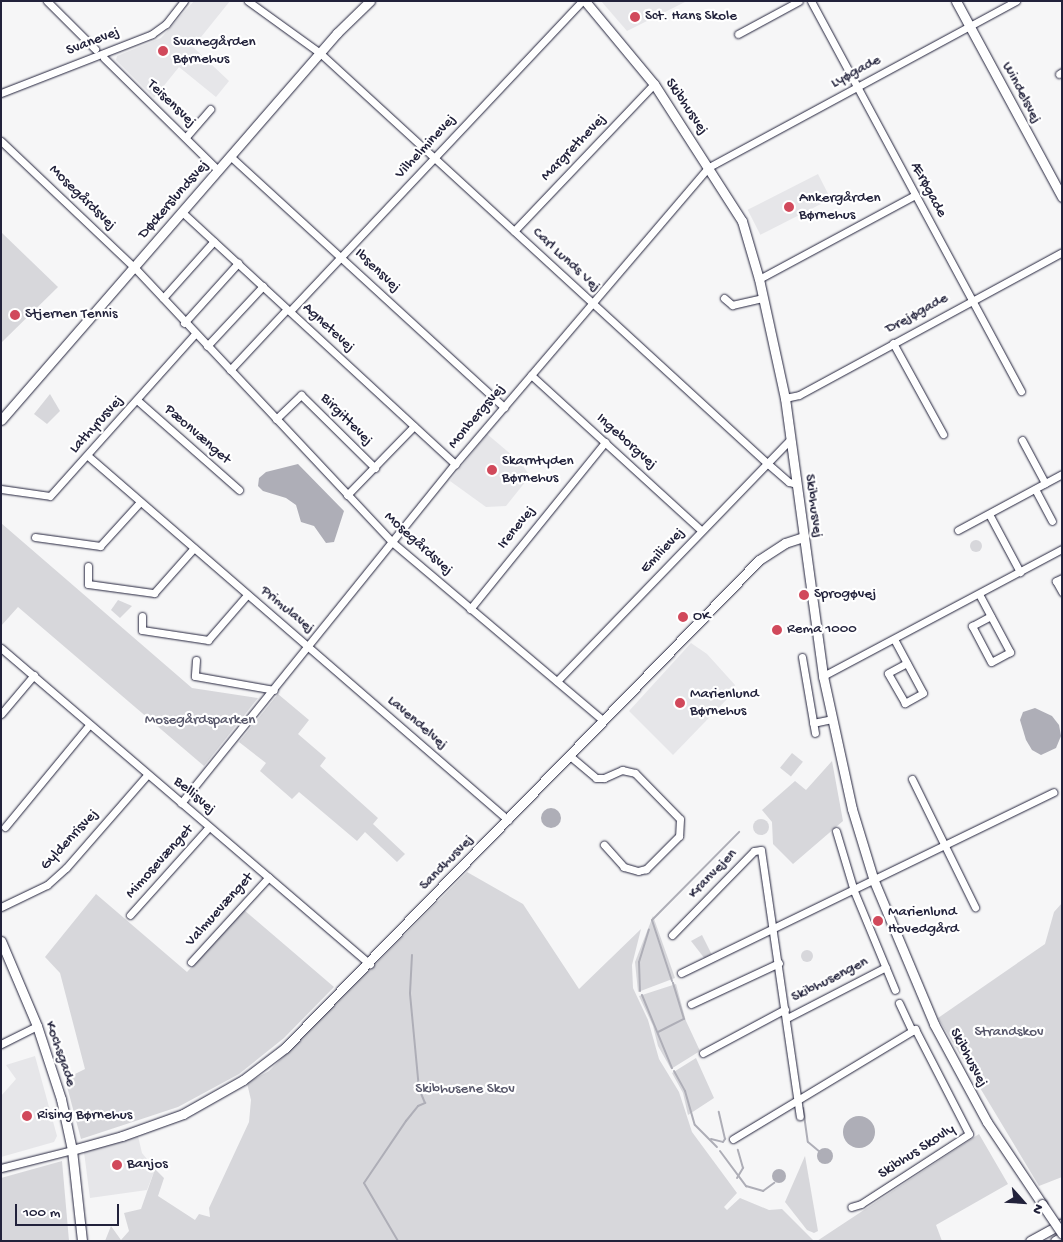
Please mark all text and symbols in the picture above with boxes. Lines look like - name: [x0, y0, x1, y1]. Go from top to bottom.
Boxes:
- place label: Sct. Hans Skole: [645, 8, 737, 26]
- marker: Sct. Hans Skole: [629, 11, 641, 23]
- street label: Svanevej: [64, 24, 122, 60]
- place label: Svanegården Børnehus: [173, 33, 256, 68]
- marker: Svanegården Børnehus: [157, 45, 169, 57]
- street label: Lyøgade: [828, 51, 884, 93]
- street label: Windelsvej: [997, 59, 1045, 127]
- street label: Skibhusvej: [661, 75, 711, 139]
- street label: Teisensvej: [143, 76, 199, 132]
- street label: Vilhelminevej: [392, 111, 460, 183]
- street label: Margrethevej: [538, 111, 610, 185]
- street label: Døckerslundsvej: [135, 157, 213, 243]
- street label: Ærøgade: [906, 159, 950, 221]
- street label: Mosegårdsvej: [45, 161, 119, 235]
- place label: Ankergården Børnehus: [799, 189, 881, 224]
- marker: Ankergården Børnehus: [783, 201, 795, 213]
- street label: Carl Lunds Vej: [528, 224, 604, 296]
- street label: Ibsensvej: [350, 245, 404, 297]
- street label: Drejøgade: [883, 290, 951, 338]
- street label: Agnetevej: [298, 299, 358, 357]
- place label: Stjernen Tennis: [25, 306, 118, 324]
- marker: Stjernen Tennis: [9, 309, 21, 321]
- street label: Monbergsvej: [445, 381, 509, 453]
- street label: Birgittevej: [316, 390, 376, 450]
- street label: Lathyrusvej: [66, 392, 128, 458]
- street label: Pæonvænget: [160, 401, 234, 469]
- street label: Ingeborgvej: [592, 410, 660, 474]
- place label: Skarntyden Børnehus: [502, 452, 574, 487]
- marker: Skarntyden Børnehus: [486, 464, 498, 476]
- street label: Skibhusvej: [800, 473, 826, 539]
- street label: Irenevej: [494, 503, 540, 553]
- street label: Mosegårdsvej: [380, 508, 456, 580]
- street label: Emilievej: [637, 525, 689, 577]
- street label: Primulavej: [256, 582, 318, 638]
- place label: Sprogøvej: [814, 586, 876, 604]
- marker: Sprogøvej: [798, 589, 810, 601]
- place label: OK: [693, 608, 710, 626]
- marker: OK: [677, 611, 689, 623]
- place label: Rema 1000: [787, 621, 857, 639]
- marker: Rema 1000: [771, 624, 783, 636]
- place label: Marienlund Børnehus: [690, 685, 758, 720]
- street label: Lavendelvej: [383, 692, 451, 754]
- marker: Marienlund Børnehus: [674, 697, 686, 709]
- park label: Mosegårdsparken: [145, 712, 255, 730]
- street label: Bellisvej: [169, 773, 219, 819]
- street label: Gyldenrisvej: [37, 806, 103, 874]
- street label: Mimosevænget: [122, 821, 198, 903]
- street label: Sandhusvej: [416, 831, 478, 895]
- street label: Kranvejen: [685, 845, 741, 903]
- street label: Valmuevænget: [182, 869, 258, 951]
- place label: Marienlund Hovedgård: [888, 903, 958, 938]
- marker: Marienlund Hovedgård: [872, 915, 884, 927]
- street label: Skibhusengen: [789, 953, 871, 1007]
- street label: Kochsgade: [40, 1019, 80, 1089]
- park label: Strandskov: [974, 1024, 1044, 1042]
- street label: Skibhusvej: [945, 1025, 991, 1091]
- park label: Skibhusene Skov: [415, 1081, 515, 1099]
- place label: Rising Børnehus: [37, 1107, 132, 1125]
- marker: Rising Børnehus: [21, 1110, 33, 1122]
- street label: Skibhus Skovly: [875, 1121, 959, 1183]
- place label: Banjos: [127, 1156, 168, 1174]
- marker: Banjos: [111, 1159, 123, 1171]
- north arrow: [998, 1177, 1048, 1227]
- scale bar: [18, 1194, 121, 1226]
- text: N: [1027, 1201, 1047, 1217]
- text: 100 m: [23, 1204, 60, 1222]

